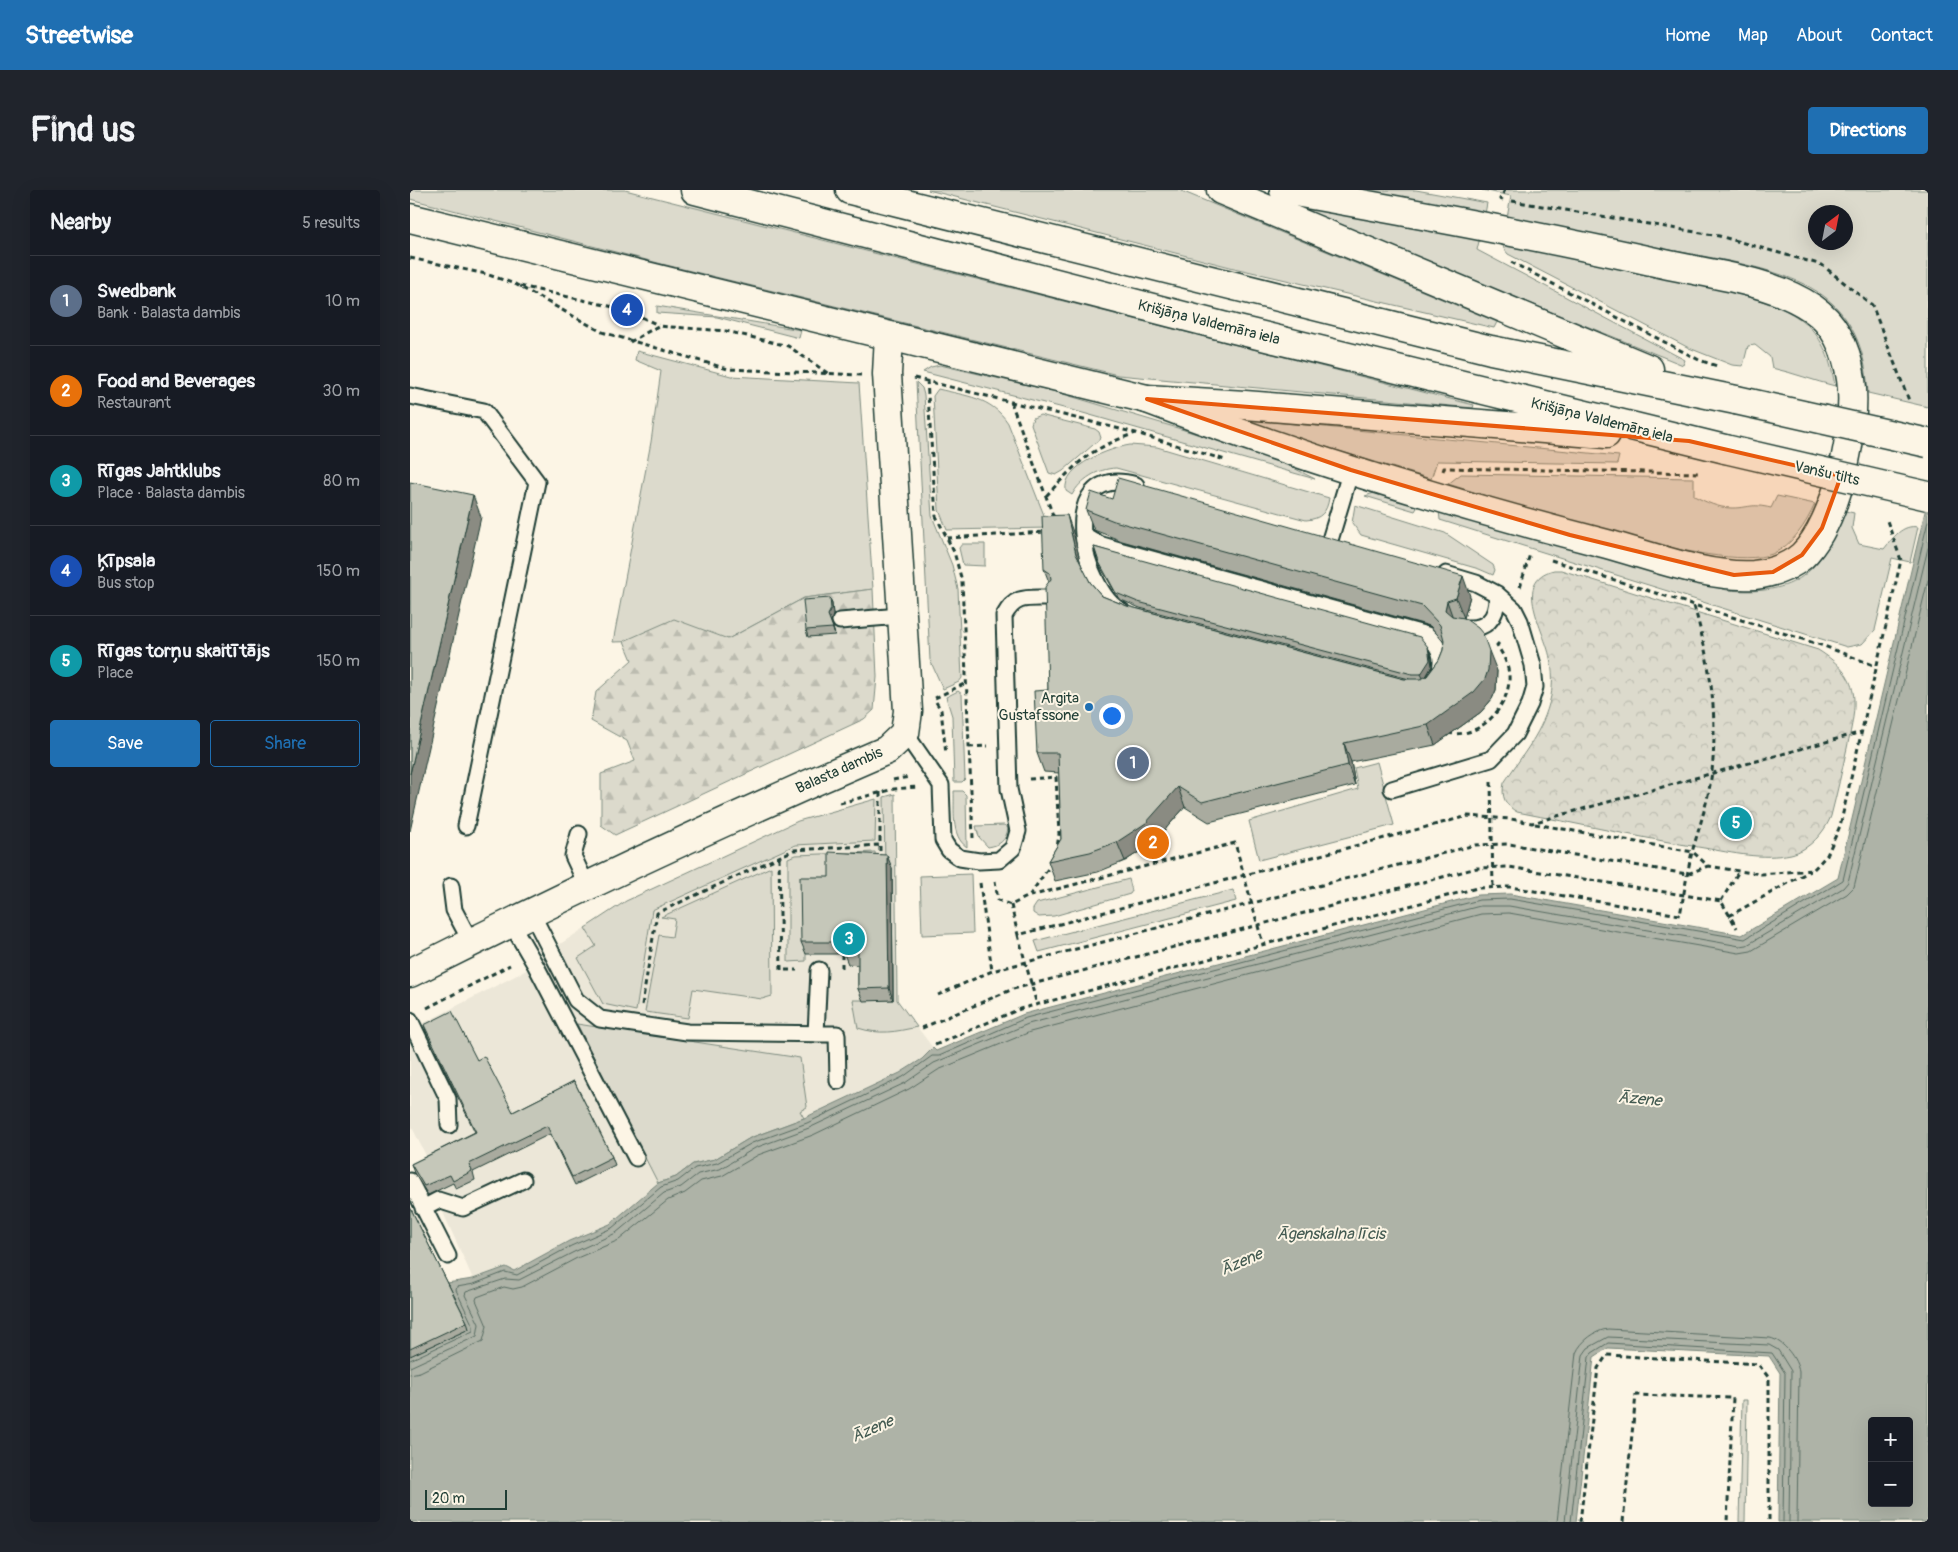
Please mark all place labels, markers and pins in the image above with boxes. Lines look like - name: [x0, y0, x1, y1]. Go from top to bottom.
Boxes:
- pin: 4: [611, 291, 643, 329]
- place label: Argita Gustafssone: [998, 689, 1080, 725]
- marker: Argita Gustafssone: [1083, 701, 1095, 713]
- pin: 1: [1117, 744, 1149, 782]
- pin: 5: [1720, 804, 1752, 842]
- pin: 2: [1137, 824, 1169, 862]
- pin: 3: [833, 920, 865, 958]

